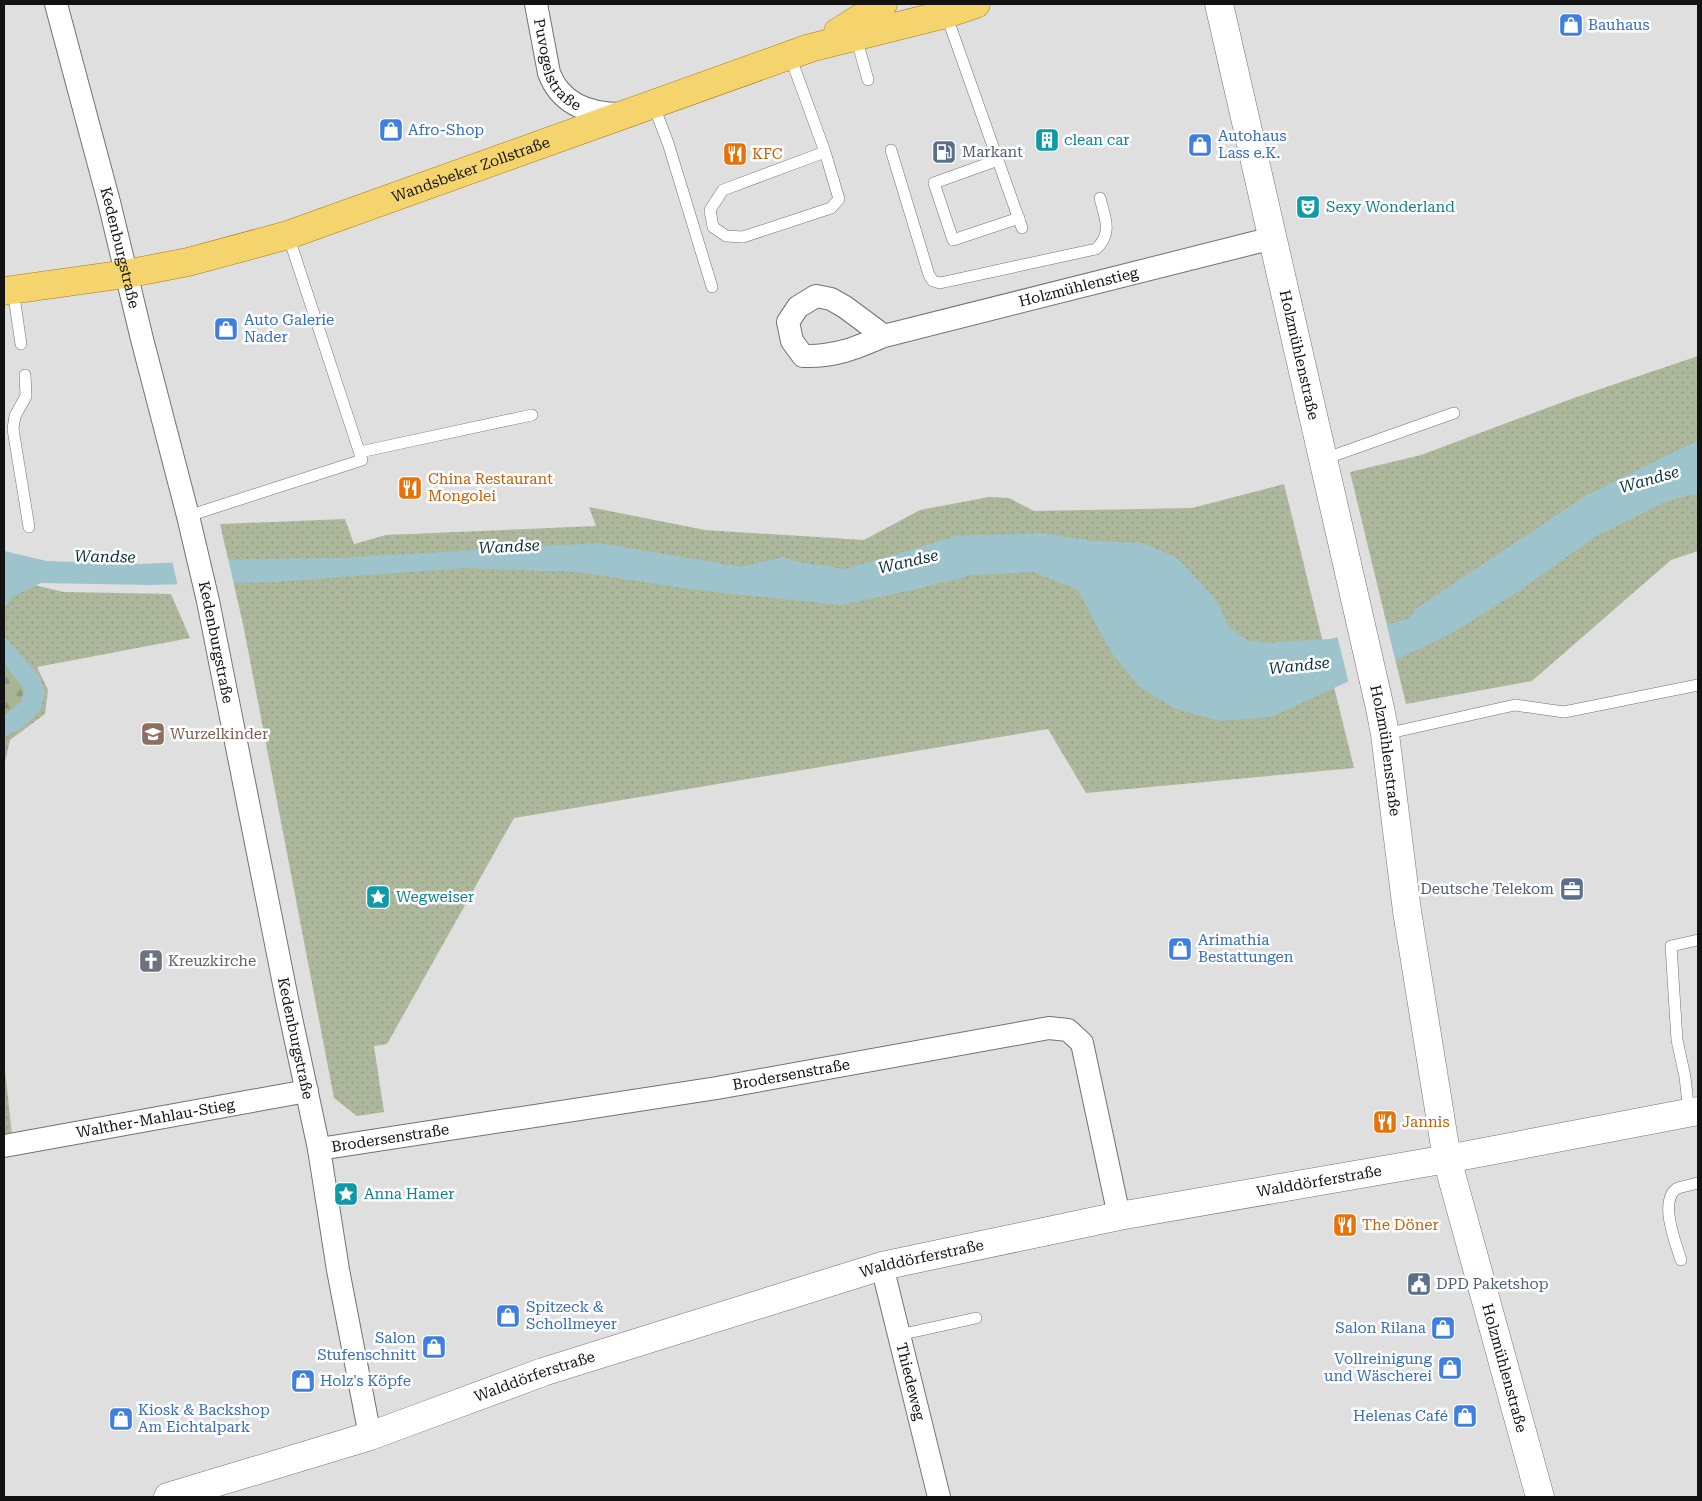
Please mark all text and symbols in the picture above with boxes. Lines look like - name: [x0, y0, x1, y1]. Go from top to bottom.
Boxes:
- shop icon: Bauhaus: [1558, 12, 1584, 38]
- place label: Bauhaus: [1588, 16, 1650, 34]
- street label: Puvogelstraße: [530, 17, 584, 115]
- shop icon: Afro-Shop: [378, 117, 404, 143]
- place label: Afro-Shop: [408, 121, 484, 139]
- building icon: clean car: [1034, 127, 1060, 153]
- place label: Autohaus Lass e.K.: [1218, 127, 1287, 162]
- place label: clean car: [1064, 131, 1129, 149]
- shop icon: Autohaus Lass e.K.: [1187, 132, 1213, 158]
- street label: Wandsbeker Zollstraße: [389, 133, 552, 206]
- fuel station icon: Markant: [931, 139, 957, 165]
- restaurant icon: KFC: [722, 141, 748, 167]
- place label: Markant: [962, 143, 1023, 161]
- place label: KFC: [752, 145, 783, 163]
- street label: Kedenburgstraße: [96, 185, 143, 310]
- theatre icon: Sexy Wonderland: [1295, 194, 1321, 220]
- place label: Sexy Wonderland: [1326, 198, 1455, 216]
- street label: Holzmühlenstieg: [1017, 263, 1141, 311]
- street label: Holzmühlenstraße: [1276, 288, 1323, 422]
- place label: Auto Galerie Nader: [244, 311, 334, 346]
- shop icon: Auto Galerie Nader: [213, 316, 239, 342]
- water label: Wandse: [1617, 462, 1681, 497]
- place label: China Restaurant Mongolei: [428, 470, 553, 505]
- restaurant icon: China Restaurant Mongolei: [397, 475, 423, 501]
- water label: Wandse: [478, 535, 540, 558]
- water label: Wandse: [876, 545, 940, 578]
- water label: Wandse: [74, 546, 136, 567]
- street label: Kedenburgstraße: [195, 579, 237, 705]
- water label: Wandse: [1268, 653, 1330, 678]
- street label: Holzmühlenstraße: [1366, 683, 1404, 817]
- school or university icon: Wurzelkinder: [140, 721, 166, 747]
- place label: Wurzelkinder: [170, 725, 268, 743]
- office icon: Deutsche Telekom: [1559, 876, 1585, 902]
- place label: Deutsche Telekom: [1420, 880, 1554, 898]
- place icon: Wegweiser: [365, 884, 391, 910]
- place label: Wegweiser: [396, 888, 474, 906]
- place label: Arimathia Bestattungen: [1198, 931, 1294, 966]
- shop icon: Arimathia Bestattungen: [1167, 936, 1193, 962]
- church icon: Kreuzkirche: [138, 948, 164, 974]
- place label: Kreuzkirche: [168, 952, 256, 970]
- street label: Kedenburgstraße: [274, 976, 317, 1101]
- street label: Brodersenstraße: [731, 1055, 851, 1094]
- street label: Walther-Mahlau-Stieg: [75, 1095, 237, 1142]
- restaurant icon: Jannis: [1372, 1109, 1398, 1135]
- place label: Jannis: [1402, 1113, 1450, 1131]
- street label: Brodersenstraße: [330, 1120, 450, 1156]
- street label: Walddörferstraße: [1255, 1162, 1383, 1201]
- place icon: Anna Hamer: [333, 1181, 359, 1207]
- place label: Anna Hamer: [364, 1185, 454, 1203]
- restaurant icon: The Döner: [1332, 1212, 1358, 1238]
- place label: The Döner: [1362, 1216, 1439, 1234]
- street label: Walddörferstraße: [857, 1236, 985, 1281]
- public building icon: DPD Paketshop: [1406, 1271, 1432, 1297]
- place label: DPD Paketshop: [1436, 1275, 1549, 1293]
- place label: Spitzeck & Schollmeyer: [526, 1298, 617, 1333]
- street label: Holzmühlenstraße: [1478, 1302, 1531, 1434]
- shop icon: Spitzeck & Schollmeyer: [495, 1303, 521, 1329]
- shop icon: Salon Rilana: [1430, 1315, 1456, 1341]
- place label: Salon Rilana: [1335, 1319, 1426, 1337]
- place label: Salon Stufenschnitt: [317, 1329, 416, 1364]
- shop icon: Salon Stufenschnitt: [421, 1334, 447, 1360]
- street label: Thiedeweg: [892, 1341, 929, 1423]
- street label: Walddörferstraße: [472, 1347, 597, 1406]
- place label: Vollreinigung und Wäscherei: [1324, 1350, 1432, 1385]
- shop icon: Vollreinigung und Wäscherei: [1437, 1355, 1463, 1381]
- shop icon: Holz's Köpfe: [290, 1368, 316, 1394]
- place label: Holz's Köpfe: [320, 1372, 411, 1390]
- place label: Kiosk & Backshop Am Eichtalpark: [138, 1401, 270, 1436]
- shop icon: Helenas Café: [1452, 1403, 1478, 1429]
- shop icon: Kiosk & Backshop Am Eichtalpark: [108, 1406, 134, 1432]
- place label: Helenas Café: [1353, 1407, 1448, 1425]

